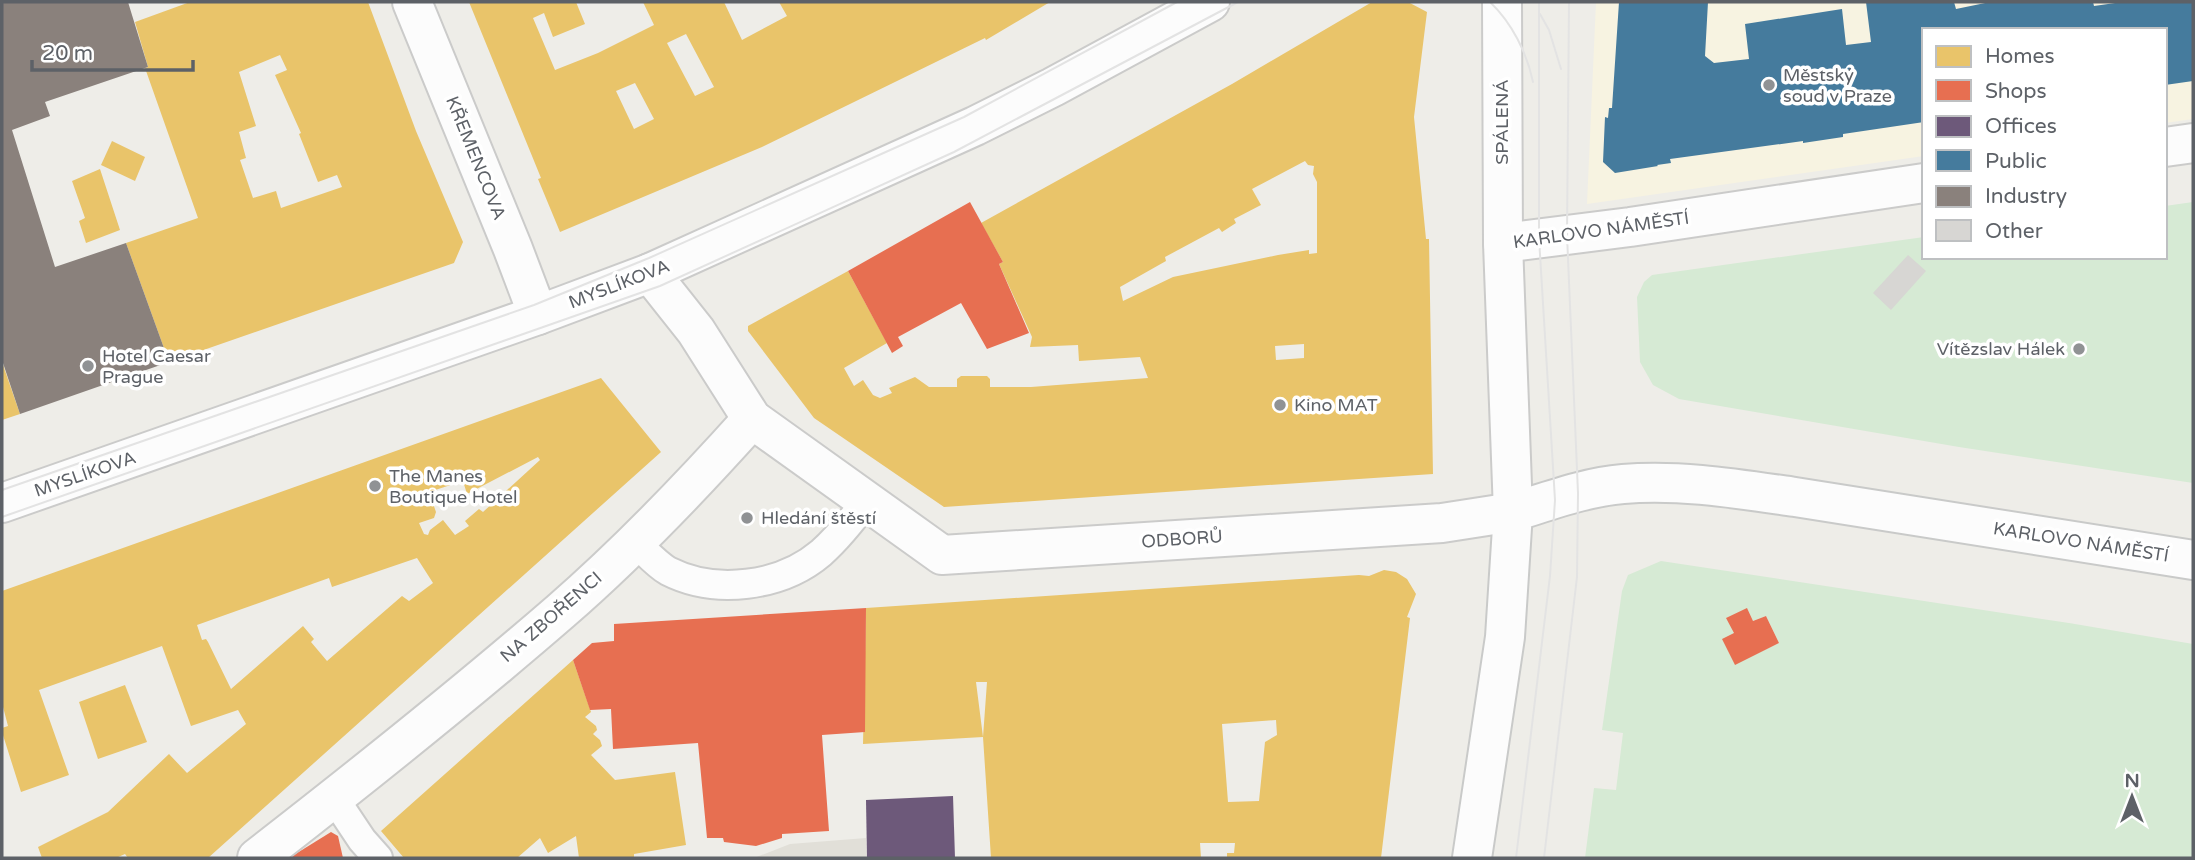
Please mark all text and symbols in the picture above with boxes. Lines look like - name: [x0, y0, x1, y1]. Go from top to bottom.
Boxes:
- scale bar: [32, 28, 192, 72]
- legend: [1922, 28, 2167, 259]
- text: 20 m: [42, 41, 93, 66]
- text: Homes: [1985, 44, 2055, 69]
- place label: Městský soud v Praze: [1783, 64, 1892, 107]
- marker: Městský soud v Praze: [1761, 77, 1777, 93]
- street label: SPÁLENÁ: [1491, 79, 1513, 165]
- text: Shops: [1985, 79, 2047, 104]
- street label: KŘEMENCOVA: [441, 93, 511, 223]
- text: Offices: [1985, 114, 2057, 139]
- text: Public: [1985, 149, 2047, 174]
- text: Industry: [1985, 184, 2067, 209]
- street label: KARLOVO NÁMĚSTÍ: [1512, 207, 1690, 253]
- text: Other: [1985, 219, 2043, 244]
- street label: MYSLÍKOVA: [565, 255, 673, 313]
- place label: Vítězslav Hálek: [1937, 338, 2065, 360]
- marker: Vítězslav Hálek: [2071, 341, 2087, 357]
- place label: Hotel Caesar Prague: [102, 345, 211, 388]
- marker: Hotel Caesar Prague: [80, 358, 96, 374]
- place label: Kino MAT: [1294, 394, 1378, 416]
- marker: Kino MAT: [1272, 397, 1288, 413]
- street label: MYSLÍKOVA: [31, 446, 139, 502]
- place label: The Manes Boutique Hotel: [389, 465, 517, 508]
- marker: The Manes Boutique Hotel: [367, 478, 383, 494]
- place label: Hledání štěstí: [761, 507, 877, 529]
- marker: Hledání štěstí: [739, 510, 755, 526]
- street label: KARLOVO NÁMĚSTÍ: [1992, 517, 2170, 567]
- street label: ODBORŮ: [1140, 525, 1224, 553]
- street label: NA ZBOŘENCI: [496, 567, 606, 667]
- north arrow: [2097, 762, 2167, 832]
- text: N: [2124, 770, 2140, 792]

